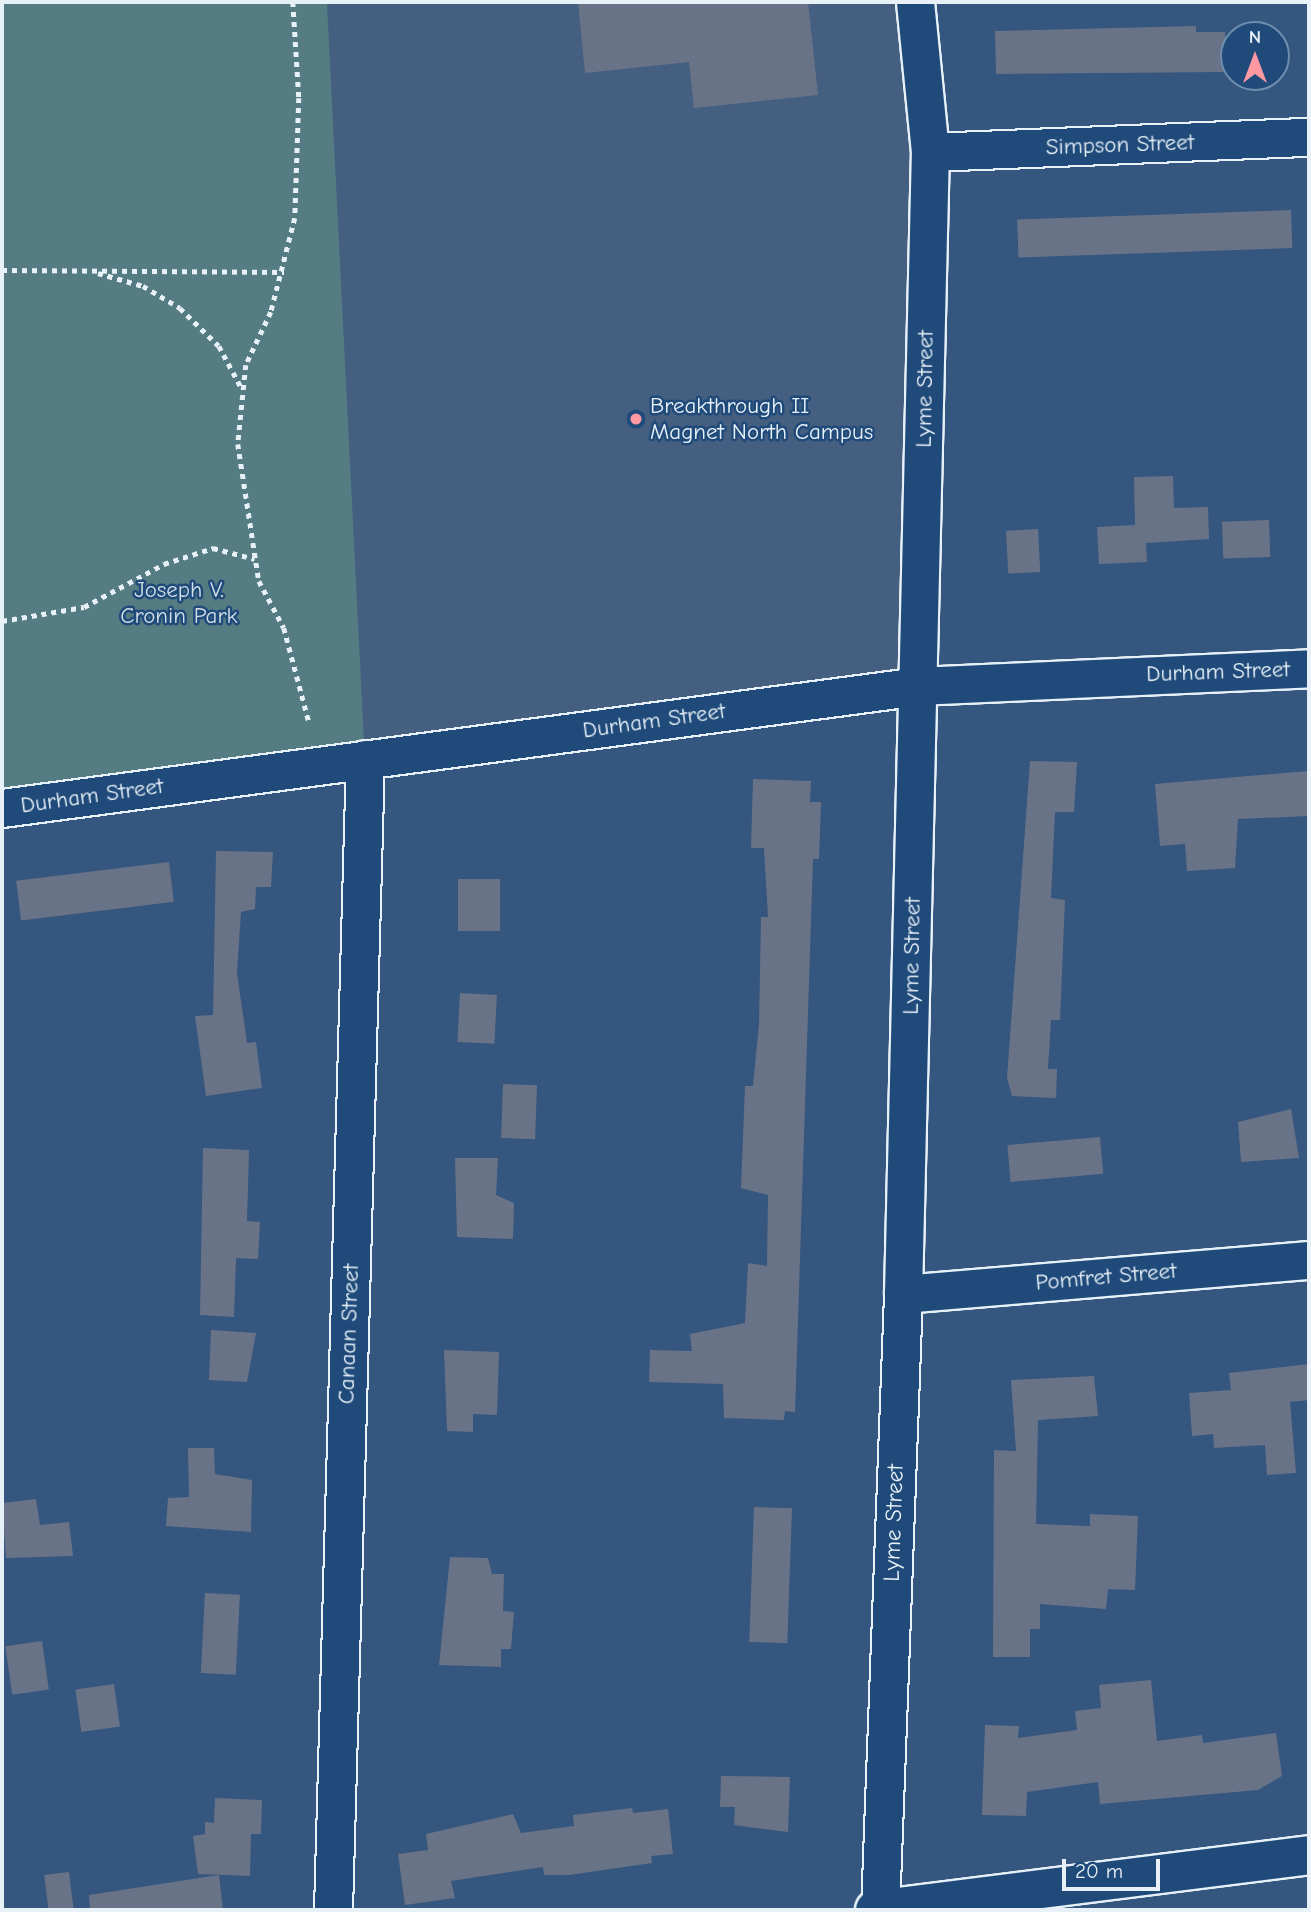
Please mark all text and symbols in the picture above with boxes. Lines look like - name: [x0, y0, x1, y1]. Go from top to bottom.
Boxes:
- north arrow: [1220, 21, 1290, 91]
- text: N: [1249, 26, 1261, 48]
- street label: Simpson Street: [1045, 129, 1195, 161]
- street label: Lyme Street: [910, 330, 940, 448]
- place label: Breakthrough II Magnet North Campus: [650, 392, 873, 446]
- marker: Breakthrough II Magnet North Campus: [628, 411, 644, 427]
- park label: Joseph V. Cronin Park: [120, 576, 238, 630]
- street label: Durham Street: [1146, 656, 1290, 688]
- street label: Durham Street: [581, 697, 727, 745]
- street label: Durham Street: [19, 772, 165, 820]
- street label: Lyme Street: [897, 897, 927, 1015]
- street label: Pomfret Street: [1034, 1257, 1178, 1297]
- street label: Canaan Street: [333, 1263, 365, 1405]
- street label: Lyme Street: [878, 1464, 910, 1582]
- scale bar: [1066, 1846, 1164, 1890]
- text: 20 m: [1075, 1859, 1123, 1883]

